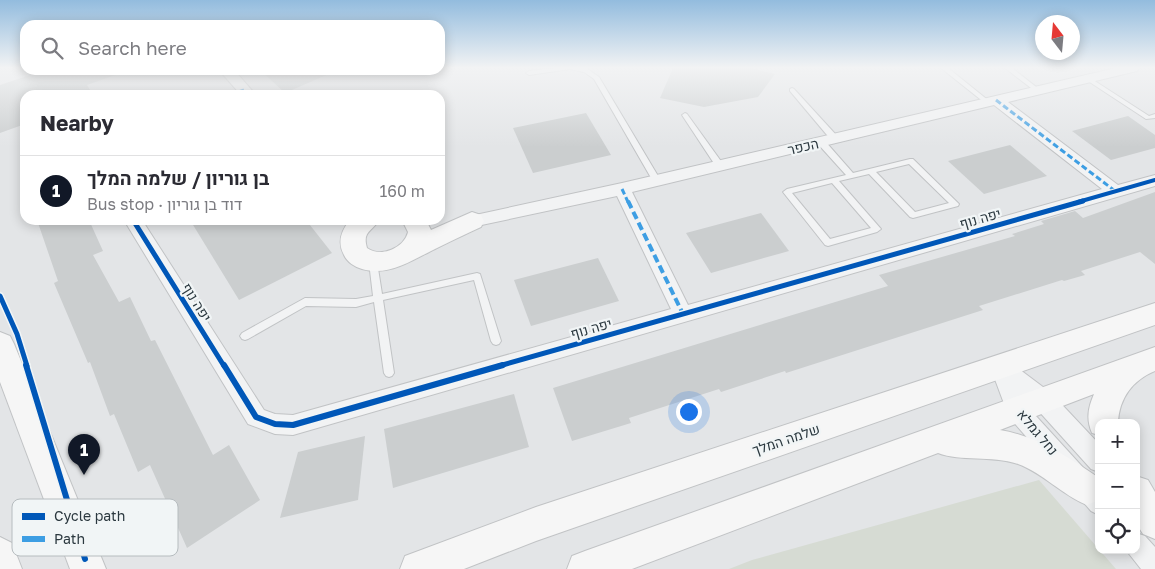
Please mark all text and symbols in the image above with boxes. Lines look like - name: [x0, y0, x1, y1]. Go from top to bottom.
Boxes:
- north arrow: [1035, 15, 1080, 60]
- search box: [20, 20, 445, 75]
- icon: search: [38, 34, 66, 62]
- text: Search here: [78, 36, 187, 59]
- text: Nearby: [40, 110, 114, 136]
- street label: הכפר: [786, 134, 820, 158]
- text: בן גוריון / שלמה המלך: [87, 166, 269, 189]
- text: 1: [52, 181, 60, 201]
- text: 160 m: [379, 181, 425, 201]
- text: Bus stop · דוד בן גוריון: [87, 194, 242, 214]
- street label: יפה נוף: [957, 204, 1003, 232]
- street label: יפה נוף: [179, 280, 215, 324]
- street label: יפה נוף: [568, 314, 614, 342]
- your location: [676, 399, 702, 425]
- street label: נחל גמלא: [1014, 406, 1062, 458]
- map controls: [1095, 419, 1140, 554]
- button: +: [1095, 419, 1140, 464]
- street label: שלמה המלך: [750, 420, 822, 458]
- pin: 1: [68, 434, 100, 475]
- button: −: [1095, 464, 1140, 509]
- legend: [12, 499, 178, 556]
- text: Cycle path: [54, 507, 125, 524]
- button: locate: [1095, 509, 1140, 554]
- text: Path: [54, 530, 85, 547]

